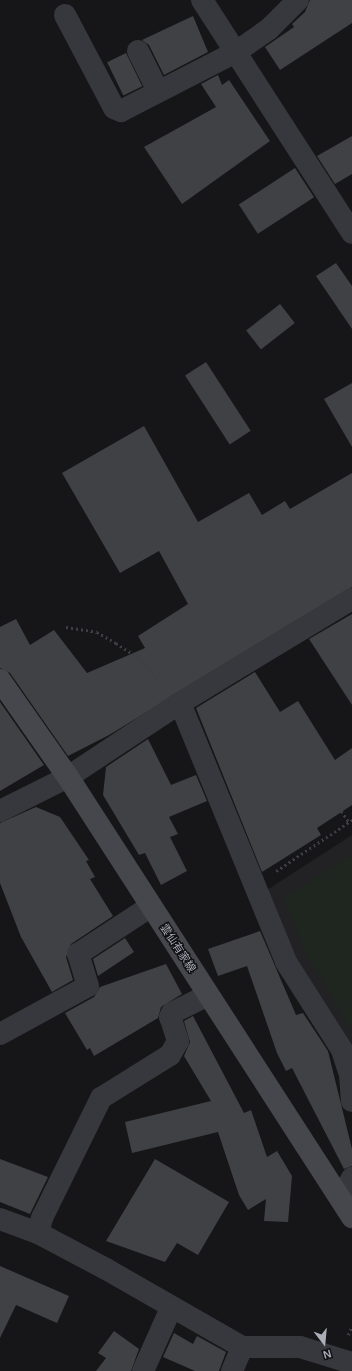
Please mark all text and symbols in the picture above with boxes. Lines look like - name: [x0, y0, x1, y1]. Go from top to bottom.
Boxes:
- street label: 雲仙有家線: [157, 921, 199, 975]
- north arrow: [304, 1323, 344, 1363]
- text: N: [322, 1348, 333, 1361]

